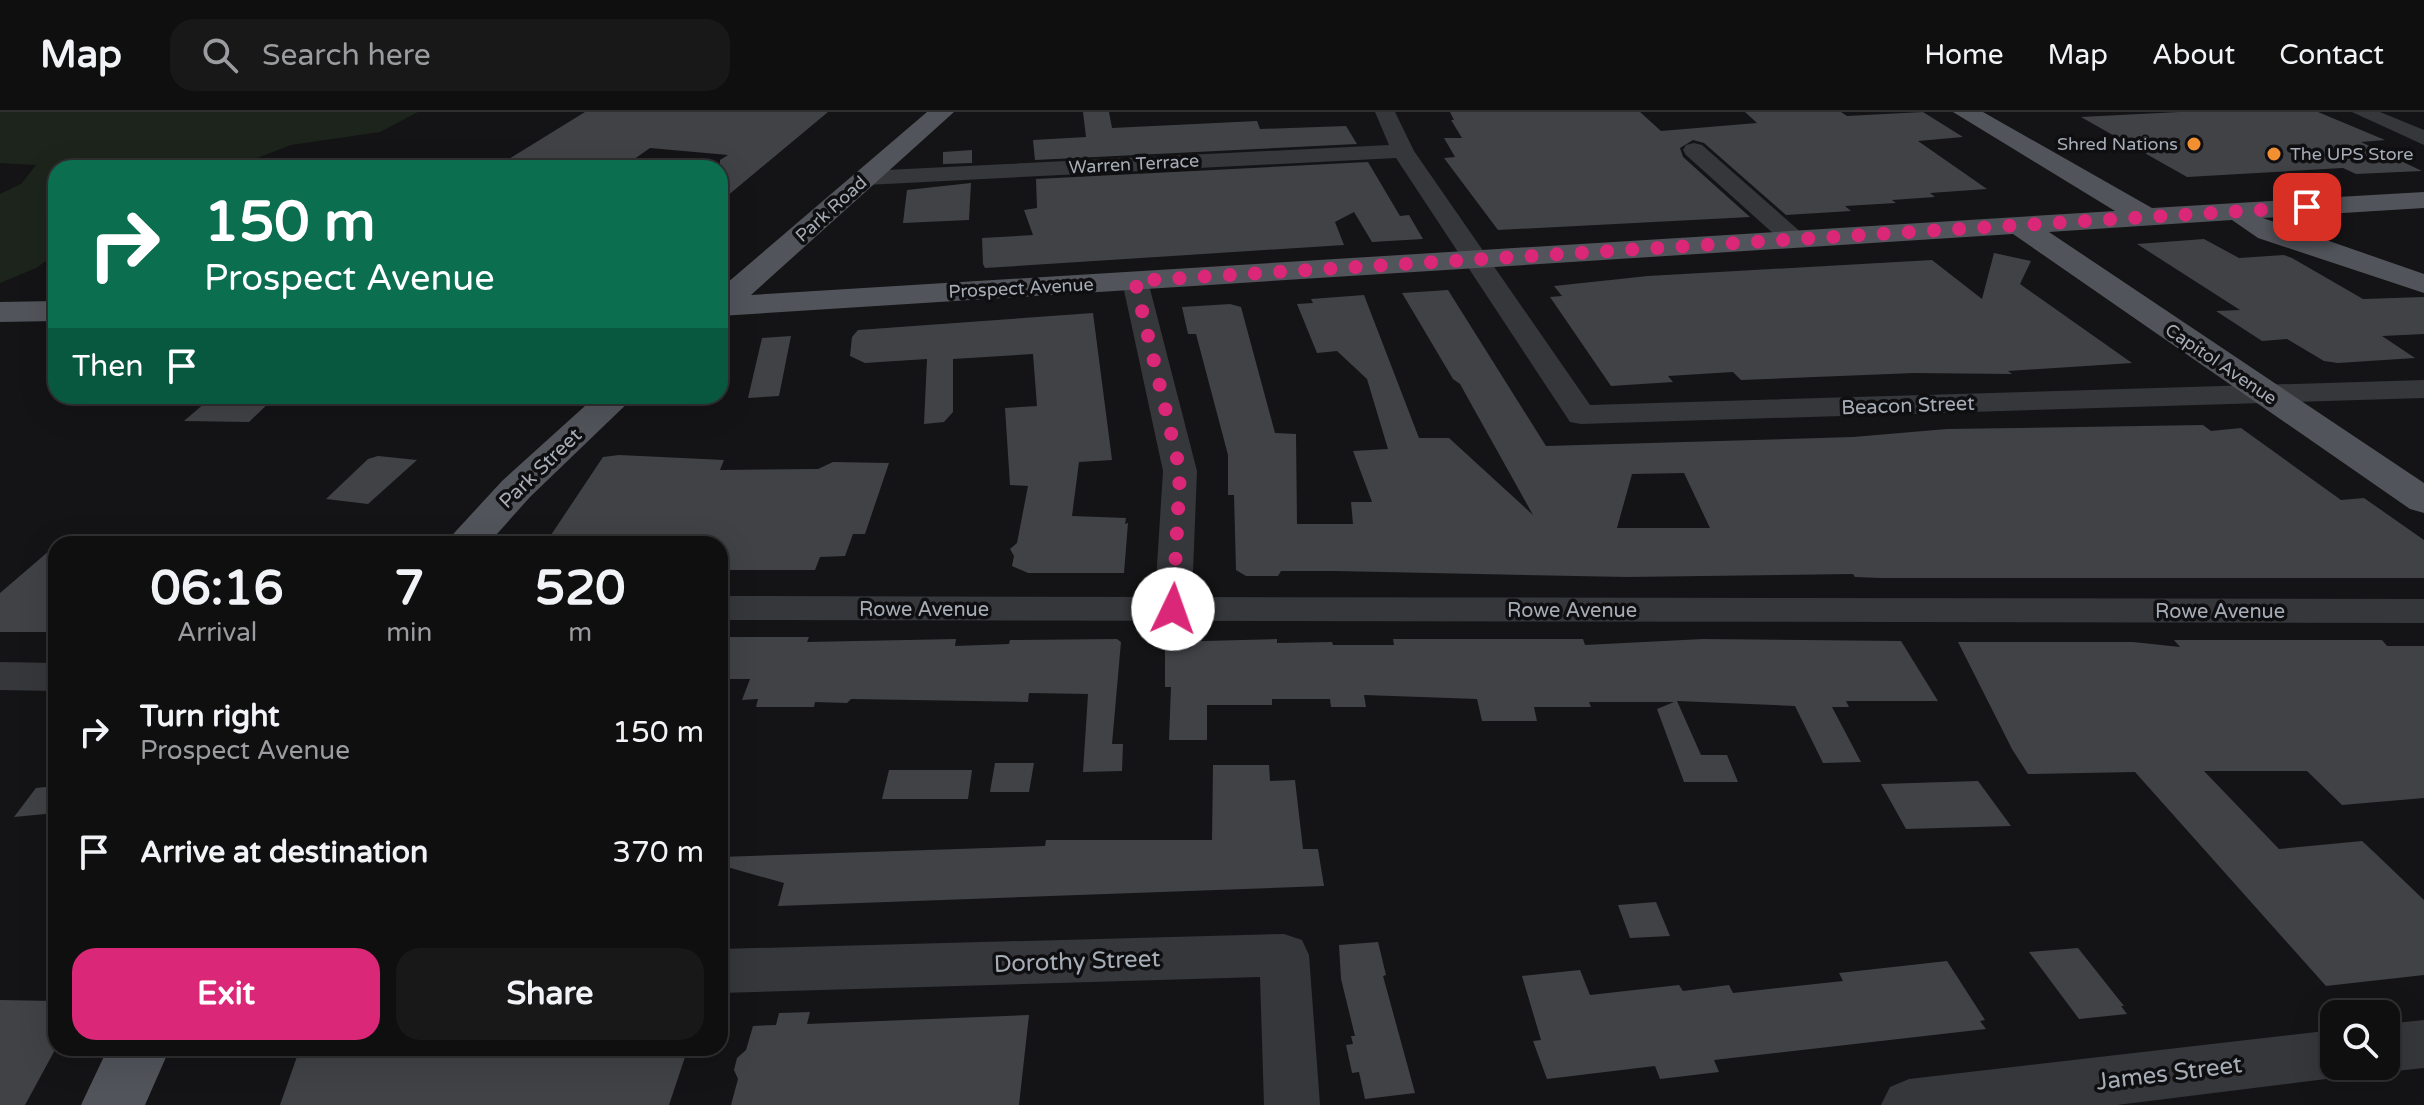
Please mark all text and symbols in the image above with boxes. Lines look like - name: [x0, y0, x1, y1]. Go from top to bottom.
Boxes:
- search box: [170, 19, 730, 91]
- text: Map: [40, 32, 122, 78]
- icon: search: [198, 33, 242, 77]
- text: Search here: [262, 37, 431, 74]
- text: Home: [1924, 38, 2004, 72]
- text: Map: [2048, 38, 2108, 72]
- text: About: [2152, 38, 2235, 72]
- text: Contact: [2279, 38, 2384, 72]
- place label: Shred Nations: [2057, 133, 2178, 155]
- marker: Shred Nations: [2185, 135, 2203, 153]
- place label: The UPS Store: [2290, 143, 2413, 165]
- marker: The UPS Store: [2265, 145, 2283, 163]
- street label: Warren Terrace: [1068, 150, 1200, 178]
- street label: Park Road: [791, 171, 871, 247]
- pin: [2273, 173, 2341, 241]
- icon: arrive: [2285, 185, 2329, 229]
- text: 150 m: [204, 189, 375, 256]
- icon: right: [72, 192, 176, 296]
- text: Prospect Avenue: [204, 257, 495, 300]
- street label: Prospect Avenue: [948, 273, 1094, 303]
- street label: Capitol Avenue: [2161, 319, 2281, 409]
- icon: arrive: [160, 344, 204, 388]
- text: Then: [72, 348, 144, 385]
- street label: Beacon Street: [1841, 392, 1976, 420]
- street label: Park Street: [495, 423, 587, 514]
- text: 06:16: [151, 560, 284, 618]
- text: 7: [394, 560, 424, 618]
- text: 520: [535, 560, 625, 618]
- position arrow: [1131, 567, 1215, 651]
- street label: Rowe Avenue: [859, 598, 989, 622]
- street label: Rowe Avenue: [1507, 599, 1637, 623]
- street label: Rowe Avenue: [2155, 600, 2285, 624]
- text: Arrival: [177, 617, 257, 648]
- text: min: [386, 617, 432, 648]
- text: m: [568, 617, 592, 648]
- text: Turn right: [140, 698, 280, 735]
- icon: right: [72, 710, 116, 754]
- text: 150 m: [612, 714, 704, 751]
- text: Prospect Avenue: [140, 735, 350, 766]
- icon: arrive: [72, 830, 116, 874]
- text: Arrive at destination: [140, 834, 428, 871]
- text: 370 m: [612, 834, 704, 871]
- street label: Dorothy Street: [993, 944, 1161, 979]
- button: Exit: [72, 948, 380, 1040]
- button: Share: [396, 948, 704, 1040]
- map controls: [2320, 1000, 2400, 1080]
- button: search: [2320, 1000, 2400, 1080]
- street label: James Street: [2095, 1050, 2244, 1097]

